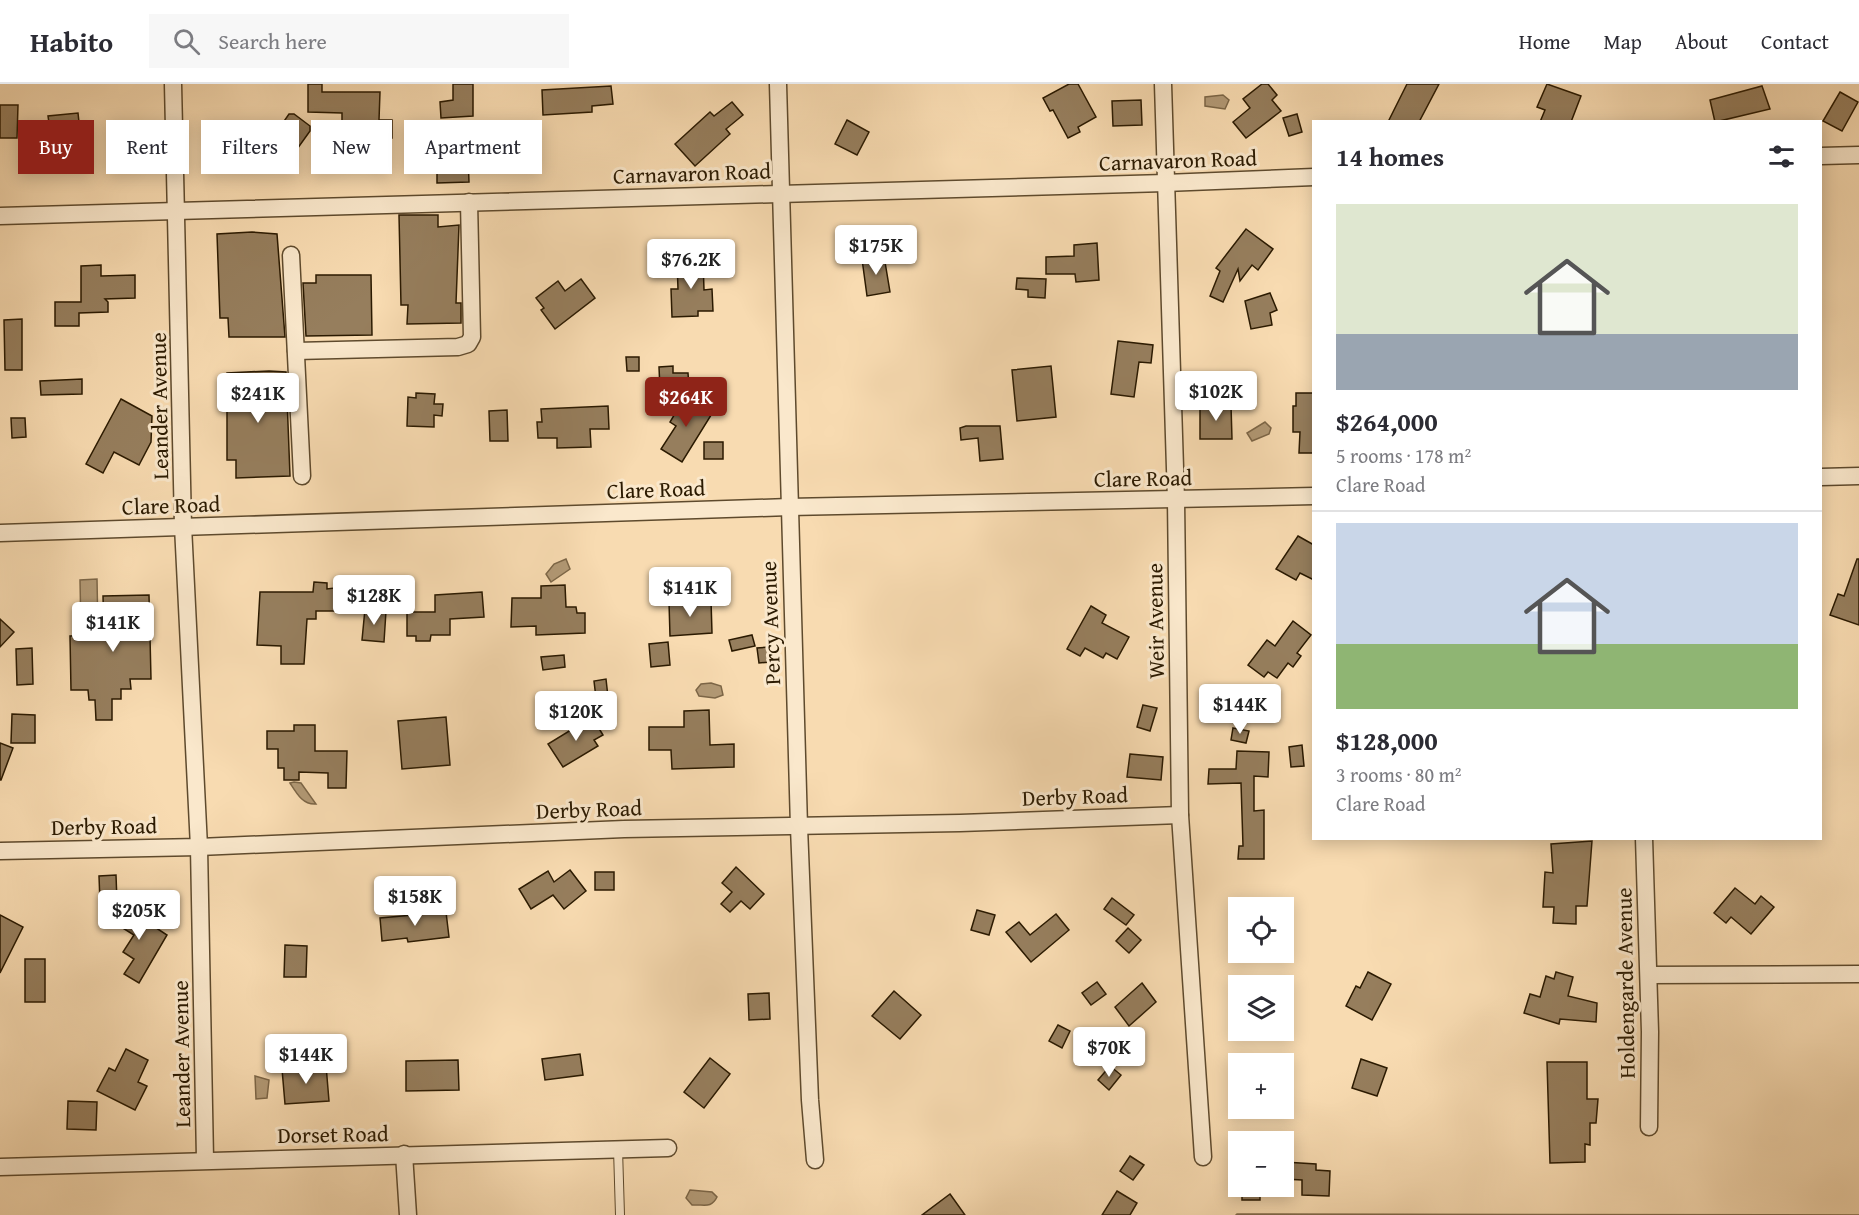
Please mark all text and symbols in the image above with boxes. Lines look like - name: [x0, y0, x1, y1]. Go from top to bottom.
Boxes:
- search box: [149, 14, 569, 68]
- text: Habito: [30, 21, 113, 62]
- icon: search: [170, 25, 203, 58]
- text: Search here: [218, 25, 327, 57]
- text: Home: [1519, 26, 1570, 57]
- text: Map: [1603, 26, 1642, 57]
- text: About: [1675, 26, 1728, 57]
- text: Contact: [1761, 26, 1829, 57]
- chip: Buy: [18, 120, 94, 174]
- chip: Rent: [106, 120, 189, 174]
- chip: Filters: [201, 120, 299, 174]
- chip: New: [311, 120, 392, 174]
- chip: Apartment: [404, 120, 542, 174]
- text: 14 homes: [1336, 137, 1444, 176]
- icon: filters: [1765, 140, 1798, 173]
- street label: Carnavaron Road: [1099, 141, 1258, 179]
- street label: Carnavaron Road: [613, 154, 772, 192]
- pin: $175K: [834, 225, 918, 276]
- text: $175K: [849, 230, 903, 259]
- pin: $76.2K: [642, 239, 740, 290]
- icon: home: [1513, 243, 1621, 351]
- text: $76.2K: [661, 244, 721, 273]
- street label: Leander Avenue: [142, 332, 176, 480]
- pin: $102K: [1174, 371, 1258, 422]
- pin: $241K: [216, 373, 300, 424]
- text: $102K: [1189, 376, 1243, 405]
- pin: $264K: [644, 377, 728, 428]
- text: $241K: [231, 378, 285, 407]
- text: $264K: [659, 382, 713, 411]
- text: $264,000: [1336, 402, 1438, 441]
- text: 5 rooms · 178 m²: [1336, 441, 1471, 470]
- street label: Clare Road: [1093, 461, 1193, 495]
- text: Clare Road: [1336, 470, 1426, 499]
- street label: Clare Road: [606, 471, 706, 507]
- street label: Clare Road: [121, 487, 221, 523]
- street label: Percy Avenue: [752, 560, 788, 686]
- icon: home: [1513, 562, 1621, 670]
- street label: Weir Avenue: [1138, 563, 1172, 679]
- pin: $141K: [648, 567, 732, 618]
- text: $141K: [663, 572, 717, 601]
- pin: $128K: [332, 575, 416, 626]
- text: $128K: [347, 580, 401, 609]
- pin: $141K: [71, 602, 155, 653]
- text: $141K: [86, 607, 140, 636]
- pin: $144K: [1198, 684, 1282, 735]
- text: $144K: [1213, 689, 1267, 718]
- pin: $120K: [534, 691, 618, 742]
- text: $120K: [549, 696, 603, 725]
- text: $128,000: [1336, 721, 1438, 760]
- text: 3 rooms · 80 m²: [1336, 760, 1462, 789]
- street label: Derby Road: [1021, 778, 1129, 814]
- text: Clare Road: [1336, 789, 1426, 818]
- street label: Derby Road: [535, 791, 643, 827]
- street label: Derby Road: [51, 809, 158, 843]
- pin: $158K: [373, 876, 457, 927]
- text: $158K: [388, 881, 442, 910]
- street label: Holdengarde Avenue: [1607, 887, 1643, 1079]
- pin: $205K: [97, 890, 181, 941]
- text: $205K: [112, 895, 166, 924]
- map controls: [1228, 897, 1294, 1197]
- button: locate: [1228, 897, 1294, 963]
- button: layers: [1228, 975, 1294, 1041]
- street label: Leander Avenue: [164, 980, 198, 1128]
- pin: $70K: [1073, 1027, 1145, 1078]
- text: $70K: [1087, 1032, 1131, 1061]
- pin: $144K: [264, 1034, 348, 1085]
- text: $144K: [279, 1039, 333, 1068]
- button: +: [1228, 1053, 1294, 1119]
- street label: Dorset Road: [277, 1117, 389, 1151]
- button: −: [1228, 1131, 1294, 1197]

